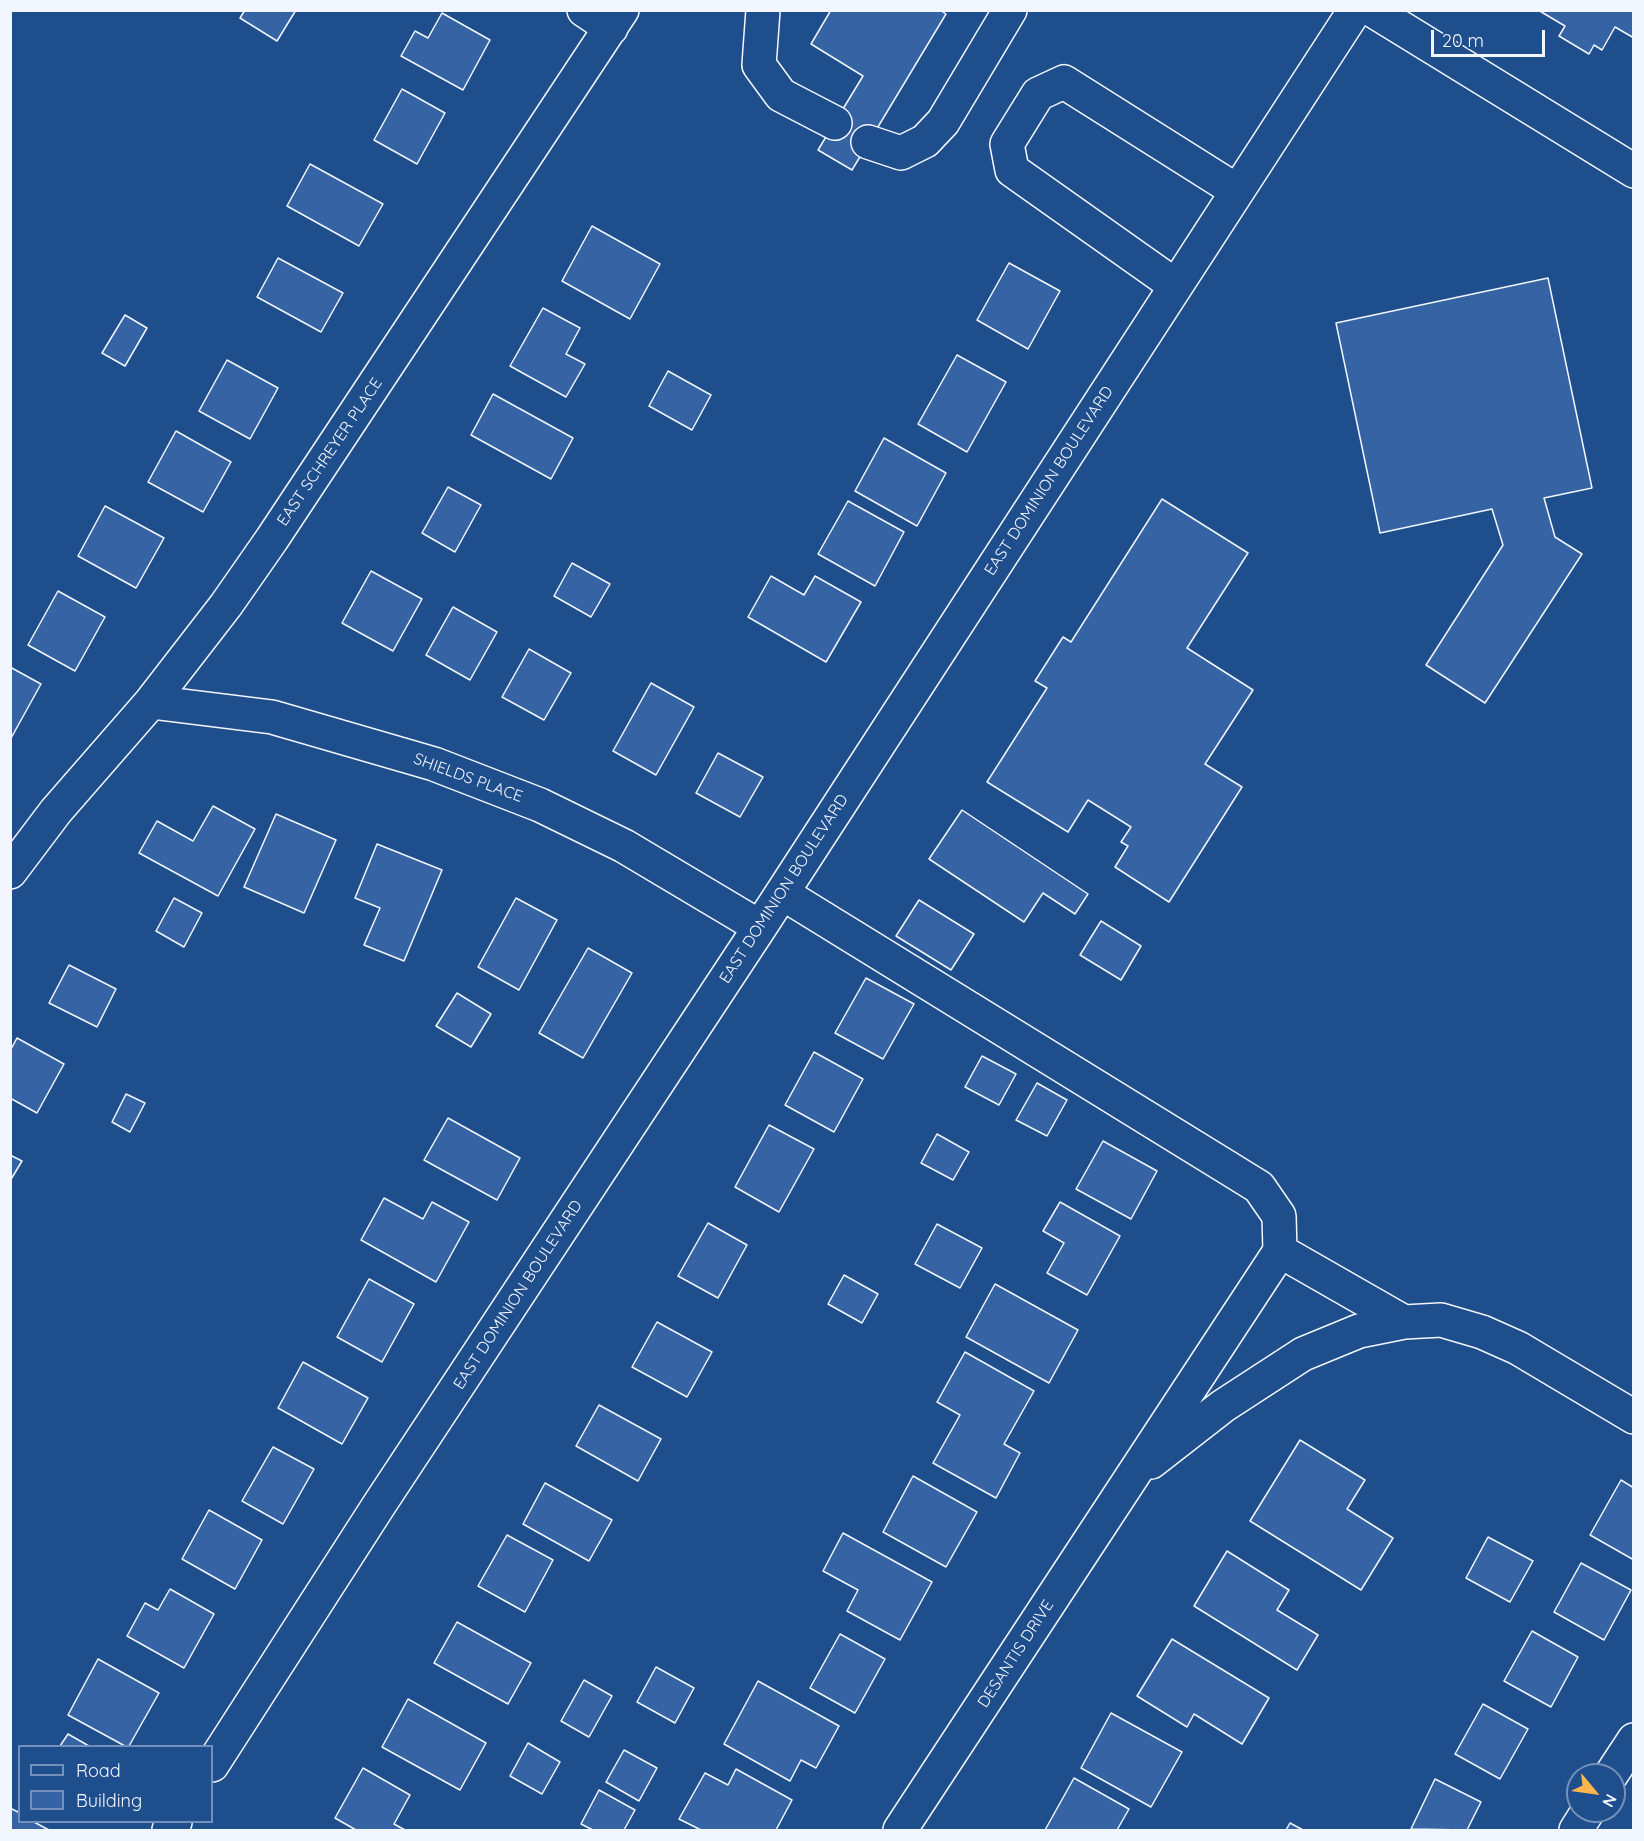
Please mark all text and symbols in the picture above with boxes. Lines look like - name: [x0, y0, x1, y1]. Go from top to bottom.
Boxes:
- scale bar: [1434, 18, 1548, 56]
- text: 20 m: [1442, 29, 1484, 52]
- street label: EAST SCHREYER PLACE: [273, 374, 387, 530]
- street label: EAST DOMINION BOULEVARD: [981, 383, 1117, 579]
- street label: SHIELDS PLACE: [411, 749, 525, 807]
- street label: EAST DOMINION BOULEVARD: [716, 791, 852, 987]
- street label: EAST DOMINION BOULEVARD: [450, 1197, 586, 1393]
- street label: DESANTIS DRIVE: [974, 1597, 1058, 1711]
- legend: [18, 1745, 213, 1823]
- text: Road: [76, 1759, 121, 1782]
- north arrow: [1566, 1763, 1626, 1823]
- text: Building: [76, 1789, 142, 1812]
- text: N: [1598, 1791, 1622, 1811]

